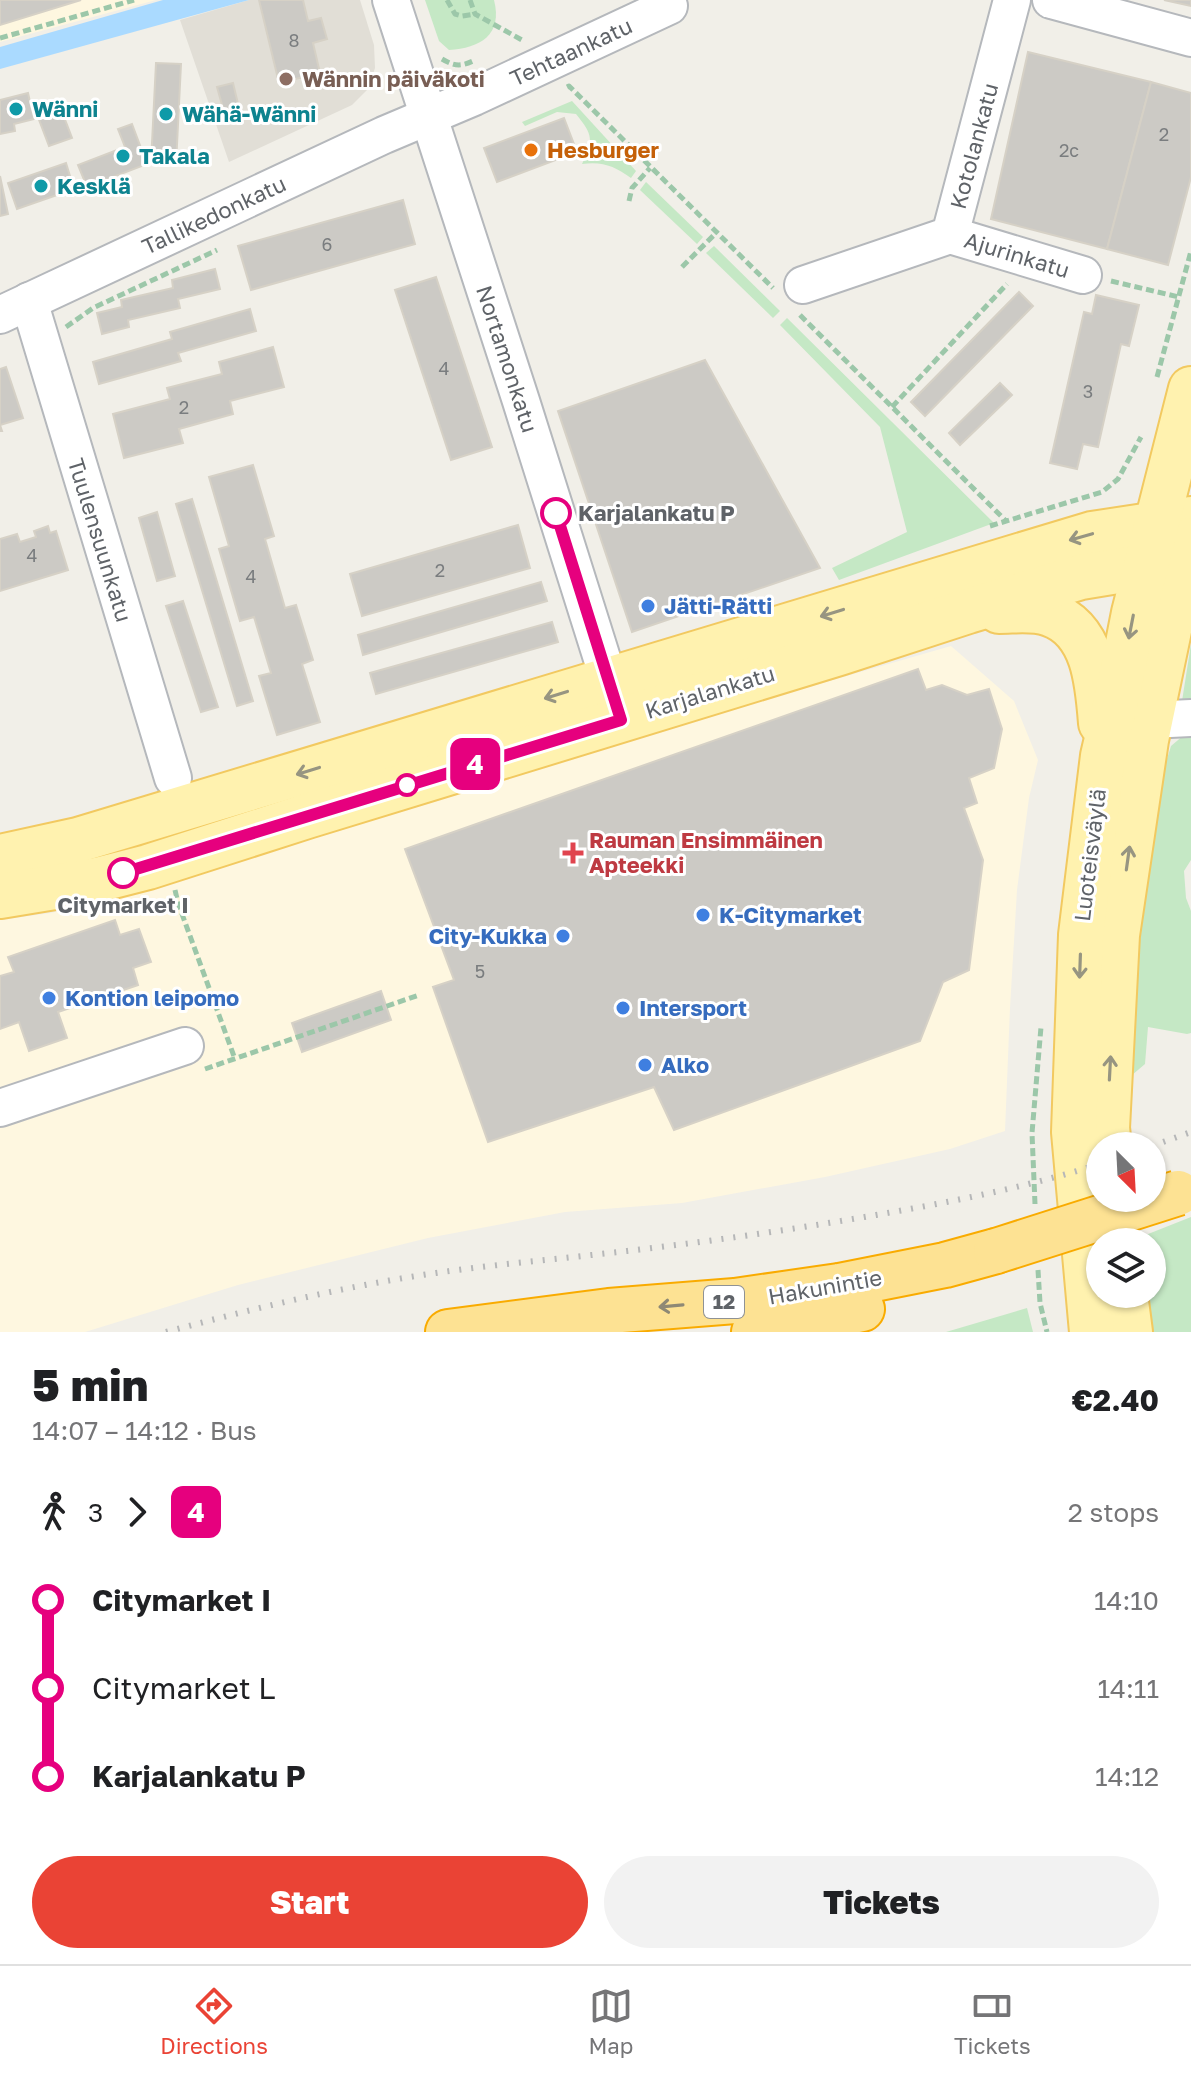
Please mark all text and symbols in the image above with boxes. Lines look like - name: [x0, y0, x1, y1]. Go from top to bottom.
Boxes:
- street label: Tehtaankatu: [506, 12, 636, 92]
- house number: 8: [289, 29, 299, 51]
- place label: Wännin päiväkoti: [302, 65, 485, 92]
- marker: Wännin päiväkoti: [277, 70, 295, 88]
- street label: Kotolankatu: [944, 80, 1003, 212]
- place label: Wänni: [32, 95, 98, 122]
- marker: Wänni: [7, 100, 25, 118]
- place label: Wähä-Wänni: [182, 100, 316, 127]
- marker: Wähä-Wänni: [157, 105, 175, 123]
- house number: 2: [1159, 123, 1169, 145]
- place label: Hesburger: [547, 136, 659, 163]
- house number: 2c: [1059, 139, 1079, 161]
- marker: Hesburger: [522, 141, 540, 159]
- place label: Takala: [139, 142, 210, 169]
- marker: Takala: [114, 147, 132, 165]
- street label: Tallikedonkatu: [138, 169, 290, 260]
- place label: Kesklä: [57, 172, 131, 199]
- marker: Kesklä: [32, 177, 50, 195]
- street label: Ajurinkatu: [961, 226, 1073, 283]
- house number: 6: [322, 233, 332, 255]
- street label: Nortamonkatu: [471, 282, 544, 436]
- house number: 4: [439, 357, 450, 379]
- house number: 3: [1083, 380, 1093, 402]
- house number: 2: [179, 396, 189, 418]
- street label: Tuulensuunkatu: [63, 455, 138, 625]
- marker: Karjalankatu P: [541, 498, 571, 528]
- place label: Karjalankatu P: [578, 499, 735, 526]
- one-way arrow: [1069, 531, 1095, 546]
- house number: 4: [27, 544, 38, 566]
- house number: 2: [435, 559, 445, 581]
- house number: 4: [246, 565, 257, 587]
- place label: Jätti-Rätti: [664, 592, 772, 619]
- marker: Jätti-Rätti: [639, 597, 657, 615]
- one-way arrow: [820, 606, 846, 621]
- one-way arrow: [1123, 613, 1138, 639]
- street label: Karjalankatu: [642, 659, 778, 724]
- one-way arrow: [544, 688, 570, 703]
- line badge: 4: [449, 738, 501, 790]
- text: 4: [466, 747, 484, 780]
- one-way arrow: [295, 764, 321, 779]
- unlabelled marker: [396, 774, 418, 796]
- street label: Luoteisväylä: [1068, 787, 1111, 923]
- place label: Rauman Ensimmäinen Apteekki: [589, 826, 823, 878]
- marker: Rauman Ensimmäinen Apteekki: [564, 844, 582, 862]
- one-way arrow: [1122, 846, 1137, 871]
- marker: Citymarket I: [108, 858, 138, 888]
- place label: Citymarket I: [57, 891, 189, 918]
- place label: K-Citymarket: [719, 901, 862, 928]
- marker: K-Citymarket: [694, 906, 712, 924]
- place label: City-Kukka: [428, 922, 547, 949]
- marker: City-Kukka: [554, 927, 572, 945]
- one-way arrow: [1072, 952, 1087, 979]
- house number: 5: [475, 960, 485, 982]
- place label: Kontion leipomo: [65, 984, 239, 1011]
- marker: Kontion leipomo: [40, 989, 58, 1007]
- place label: Intersport: [639, 994, 747, 1021]
- marker: Intersport: [614, 999, 632, 1017]
- place label: Alko: [661, 1051, 709, 1078]
- one-way arrow: [1103, 1055, 1118, 1082]
- marker: Alko: [636, 1056, 654, 1074]
- north arrow: [1086, 1132, 1166, 1212]
- map controls: [1086, 1132, 1166, 1308]
- button: layers: [1086, 1228, 1166, 1308]
- street label: Hakunintie: [766, 1263, 884, 1310]
- road number: 12: [704, 1286, 744, 1318]
- one-way arrow: [658, 1299, 685, 1314]
- text: 5 min: [32, 1358, 148, 1411]
- text: €2.40: [1072, 1382, 1159, 1418]
- text: 14:07 – 14:12 · Bus: [32, 1415, 257, 1446]
- icon: walk: [32, 1490, 76, 1534]
- icon: forward: [115, 1490, 159, 1534]
- text: 4: [187, 1495, 205, 1528]
- text: 3: [88, 1497, 103, 1528]
- text: 2 stops: [1068, 1497, 1159, 1528]
- text: Citymarket I: [92, 1582, 271, 1618]
- text: 14:10: [1094, 1585, 1159, 1616]
- text: Citymarket L: [92, 1670, 275, 1706]
- text: 14:11: [1098, 1673, 1159, 1704]
- text: Karjalankatu P: [92, 1758, 306, 1794]
- text: 14:12: [1095, 1761, 1159, 1792]
- button: Start: [32, 1856, 588, 1948]
- button: Tickets: [604, 1856, 1159, 1948]
- tab: Directions: [160, 1984, 268, 2059]
- tab: Map: [588, 1984, 633, 2059]
- tab: Tickets: [954, 1984, 1031, 2059]

